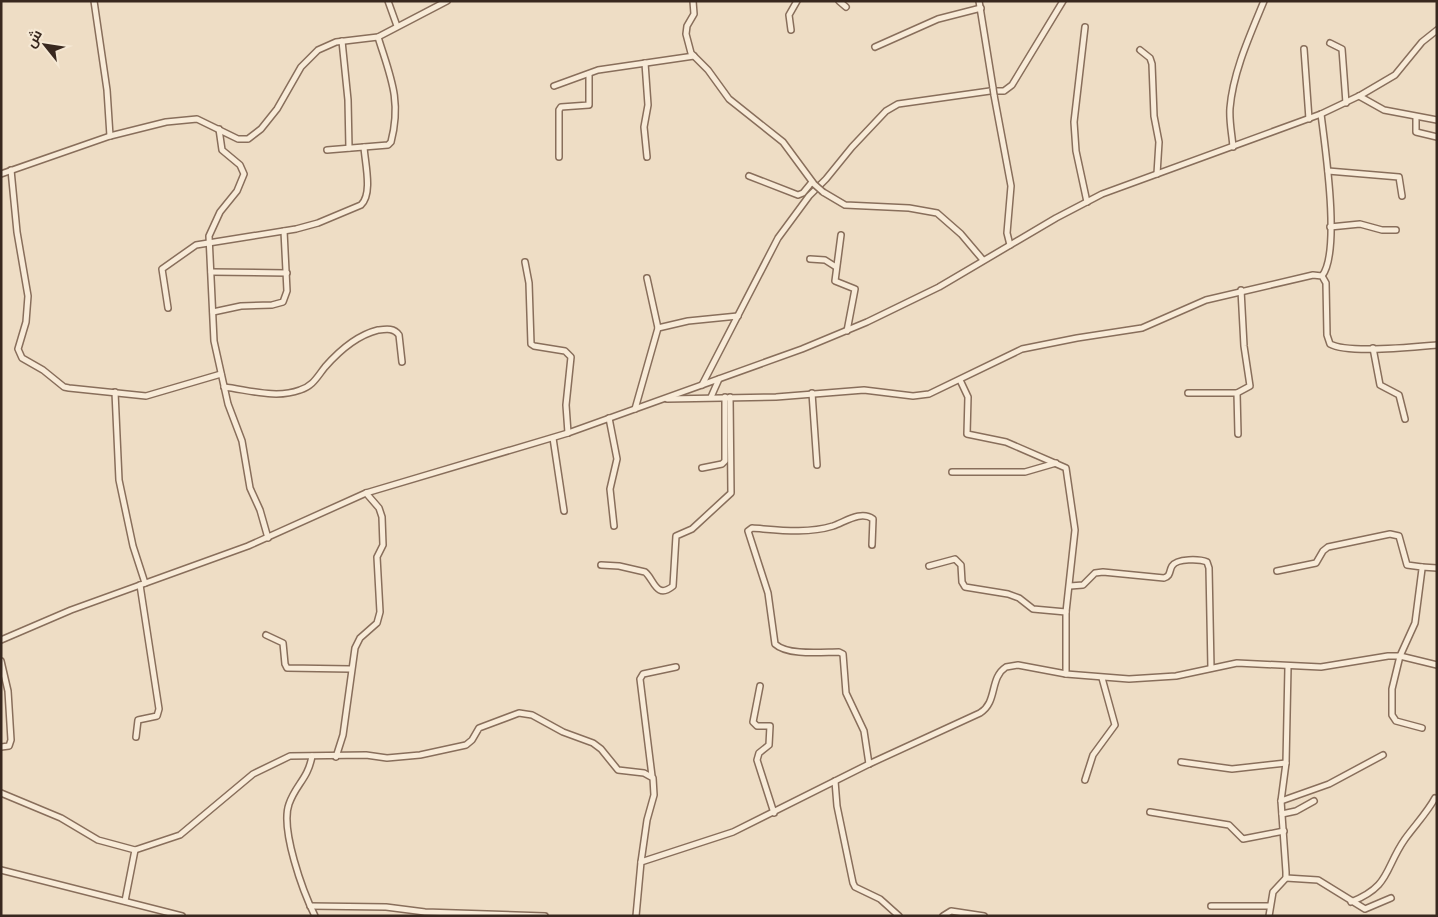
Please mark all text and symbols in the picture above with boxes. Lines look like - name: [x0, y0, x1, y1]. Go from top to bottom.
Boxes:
- north arrow: [20, 20, 70, 70]
- text: ش: [20, 25, 46, 51]

